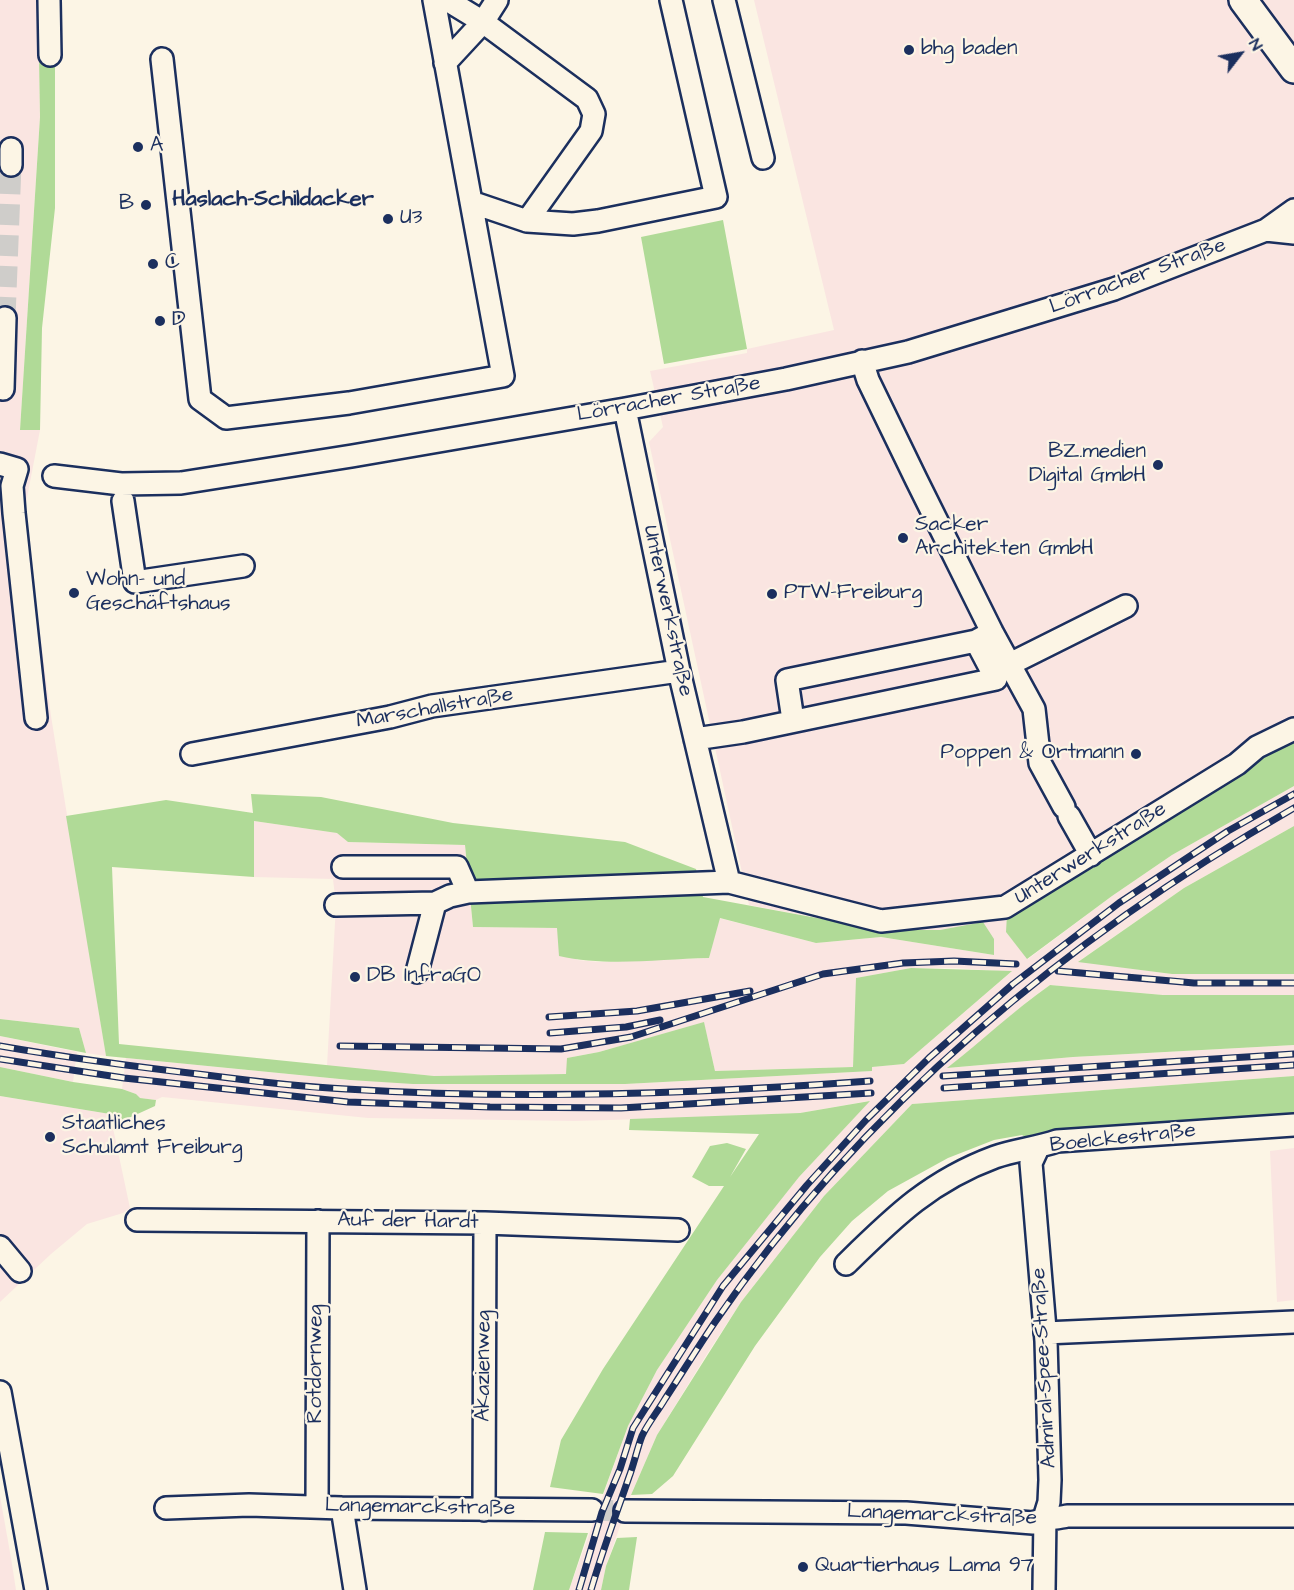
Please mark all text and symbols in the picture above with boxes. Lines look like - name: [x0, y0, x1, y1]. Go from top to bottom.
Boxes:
- north arrow: [1210, 24, 1270, 84]
- text: N: [1243, 35, 1267, 55]
- place label: bhg baden: [921, 37, 1018, 63]
- marker: bhg baden: [902, 43, 916, 57]
- place label: A: [150, 134, 163, 160]
- marker: A: [131, 140, 145, 154]
- district label: Haslach-Schildacker: [172, 187, 374, 213]
- place label: B: [119, 192, 134, 218]
- marker: B: [139, 198, 153, 212]
- place label: U3: [400, 206, 422, 232]
- marker: U3: [381, 212, 395, 226]
- street label: Lörracher Straße: [1046, 233, 1230, 321]
- place label: C: [165, 251, 180, 277]
- marker: C: [146, 257, 160, 271]
- place label: D: [172, 308, 186, 334]
- marker: D: [153, 314, 167, 328]
- street label: Lörracher Straße: [575, 371, 763, 429]
- place label: BZ.medien Digital GmbH: [1029, 440, 1146, 490]
- marker: BZ.medien Digital GmbH: [1151, 458, 1165, 472]
- place label: Sacker Architekten GmbH: [915, 513, 1094, 563]
- street label: Unterwerkstraße: [637, 523, 697, 699]
- marker: Sacker Architekten GmbH: [896, 531, 910, 545]
- place label: Wohn- und Geschäftshaus: [86, 568, 231, 618]
- place label: PTW-Freiburg: [784, 581, 922, 607]
- marker: Wohn- und Geschäftshaus: [67, 586, 81, 600]
- marker: PTW-Freiburg: [765, 587, 779, 601]
- street label: Marschallstraße: [355, 683, 515, 735]
- place label: Poppen & Ortmann: [940, 741, 1124, 767]
- marker: Poppen & Ortmann: [1129, 747, 1143, 761]
- street label: Unterwerkstraße: [1010, 797, 1172, 911]
- place label: DB InfraGO: [367, 964, 481, 990]
- marker: DB InfraGO: [348, 970, 362, 984]
- place label: Staatliches Schulamt Freiburg: [62, 1112, 243, 1162]
- street label: Boelckestraße: [1049, 1119, 1197, 1159]
- marker: Staatliches Schulamt Freiburg: [43, 1130, 57, 1144]
- street label: Auf der Hardt: [337, 1208, 479, 1236]
- street label: Admiral-Spee-Straße: [1027, 1267, 1063, 1469]
- street label: Rotdornweg: [304, 1304, 330, 1424]
- street label: Akazienweg: [472, 1310, 498, 1422]
- street label: Langemarckstraße: [325, 1494, 515, 1522]
- street label: Langemarckstraße: [846, 1500, 1038, 1532]
- place label: Quartierhaus Lama 97: [815, 1554, 1034, 1580]
- marker: Quartierhaus Lama 97: [796, 1560, 810, 1574]

